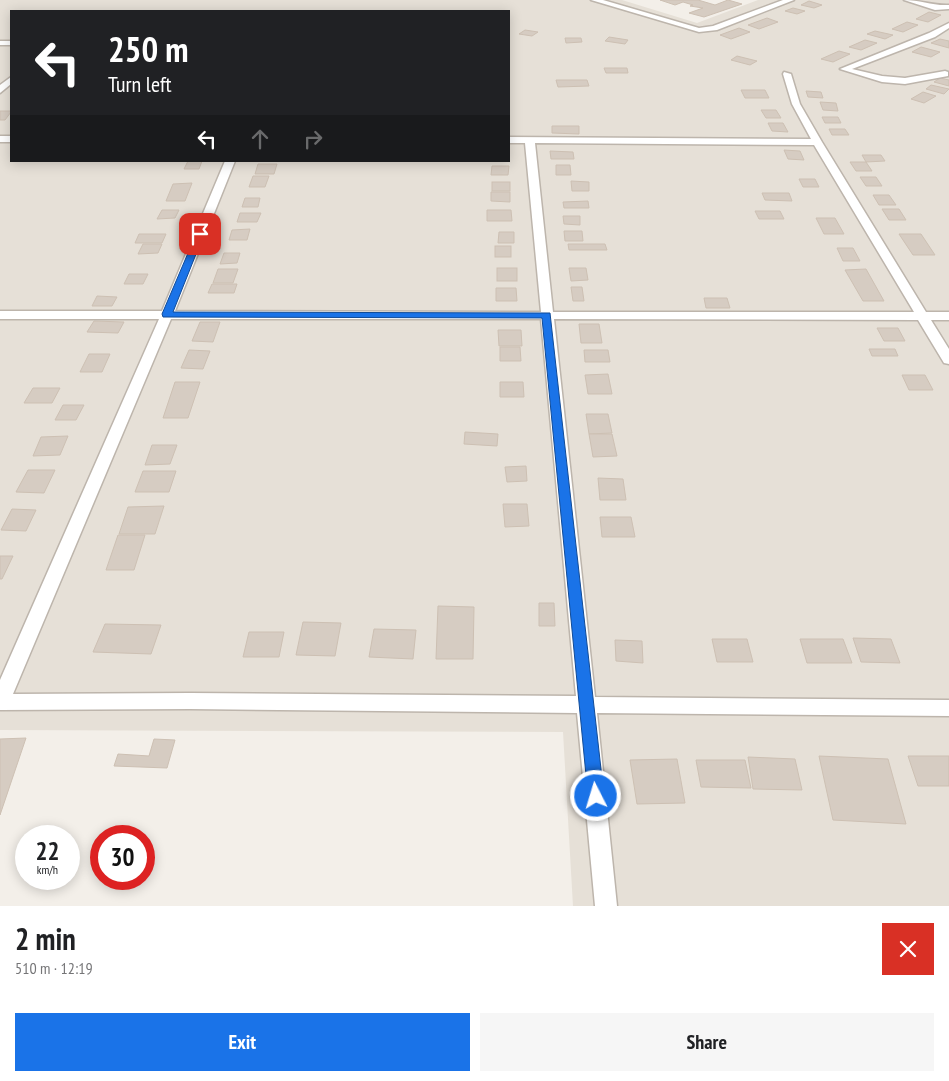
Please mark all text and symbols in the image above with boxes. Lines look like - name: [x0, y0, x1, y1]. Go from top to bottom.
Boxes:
- text: 250 m: [108, 26, 189, 72]
- icon: left: [25, 30, 90, 95]
- text: Turn left: [108, 70, 172, 98]
- icon: left: [193, 125, 221, 153]
- icon: ahead: [246, 125, 274, 153]
- icon: right: [299, 125, 327, 153]
- pin: [179, 213, 221, 255]
- icon: arrive: [186, 220, 214, 248]
- position arrow: [569, 769, 621, 821]
- speed limit sign: 30: [90, 825, 155, 890]
- text: 22: [36, 835, 59, 867]
- text: km/h: [37, 862, 58, 877]
- text: 2 min: [15, 919, 76, 958]
- button: close: [882, 923, 934, 975]
- text: 510 m · 12:19: [15, 958, 93, 978]
- button: Exit: [15, 1013, 470, 1071]
- button: Share: [480, 1013, 934, 1071]

